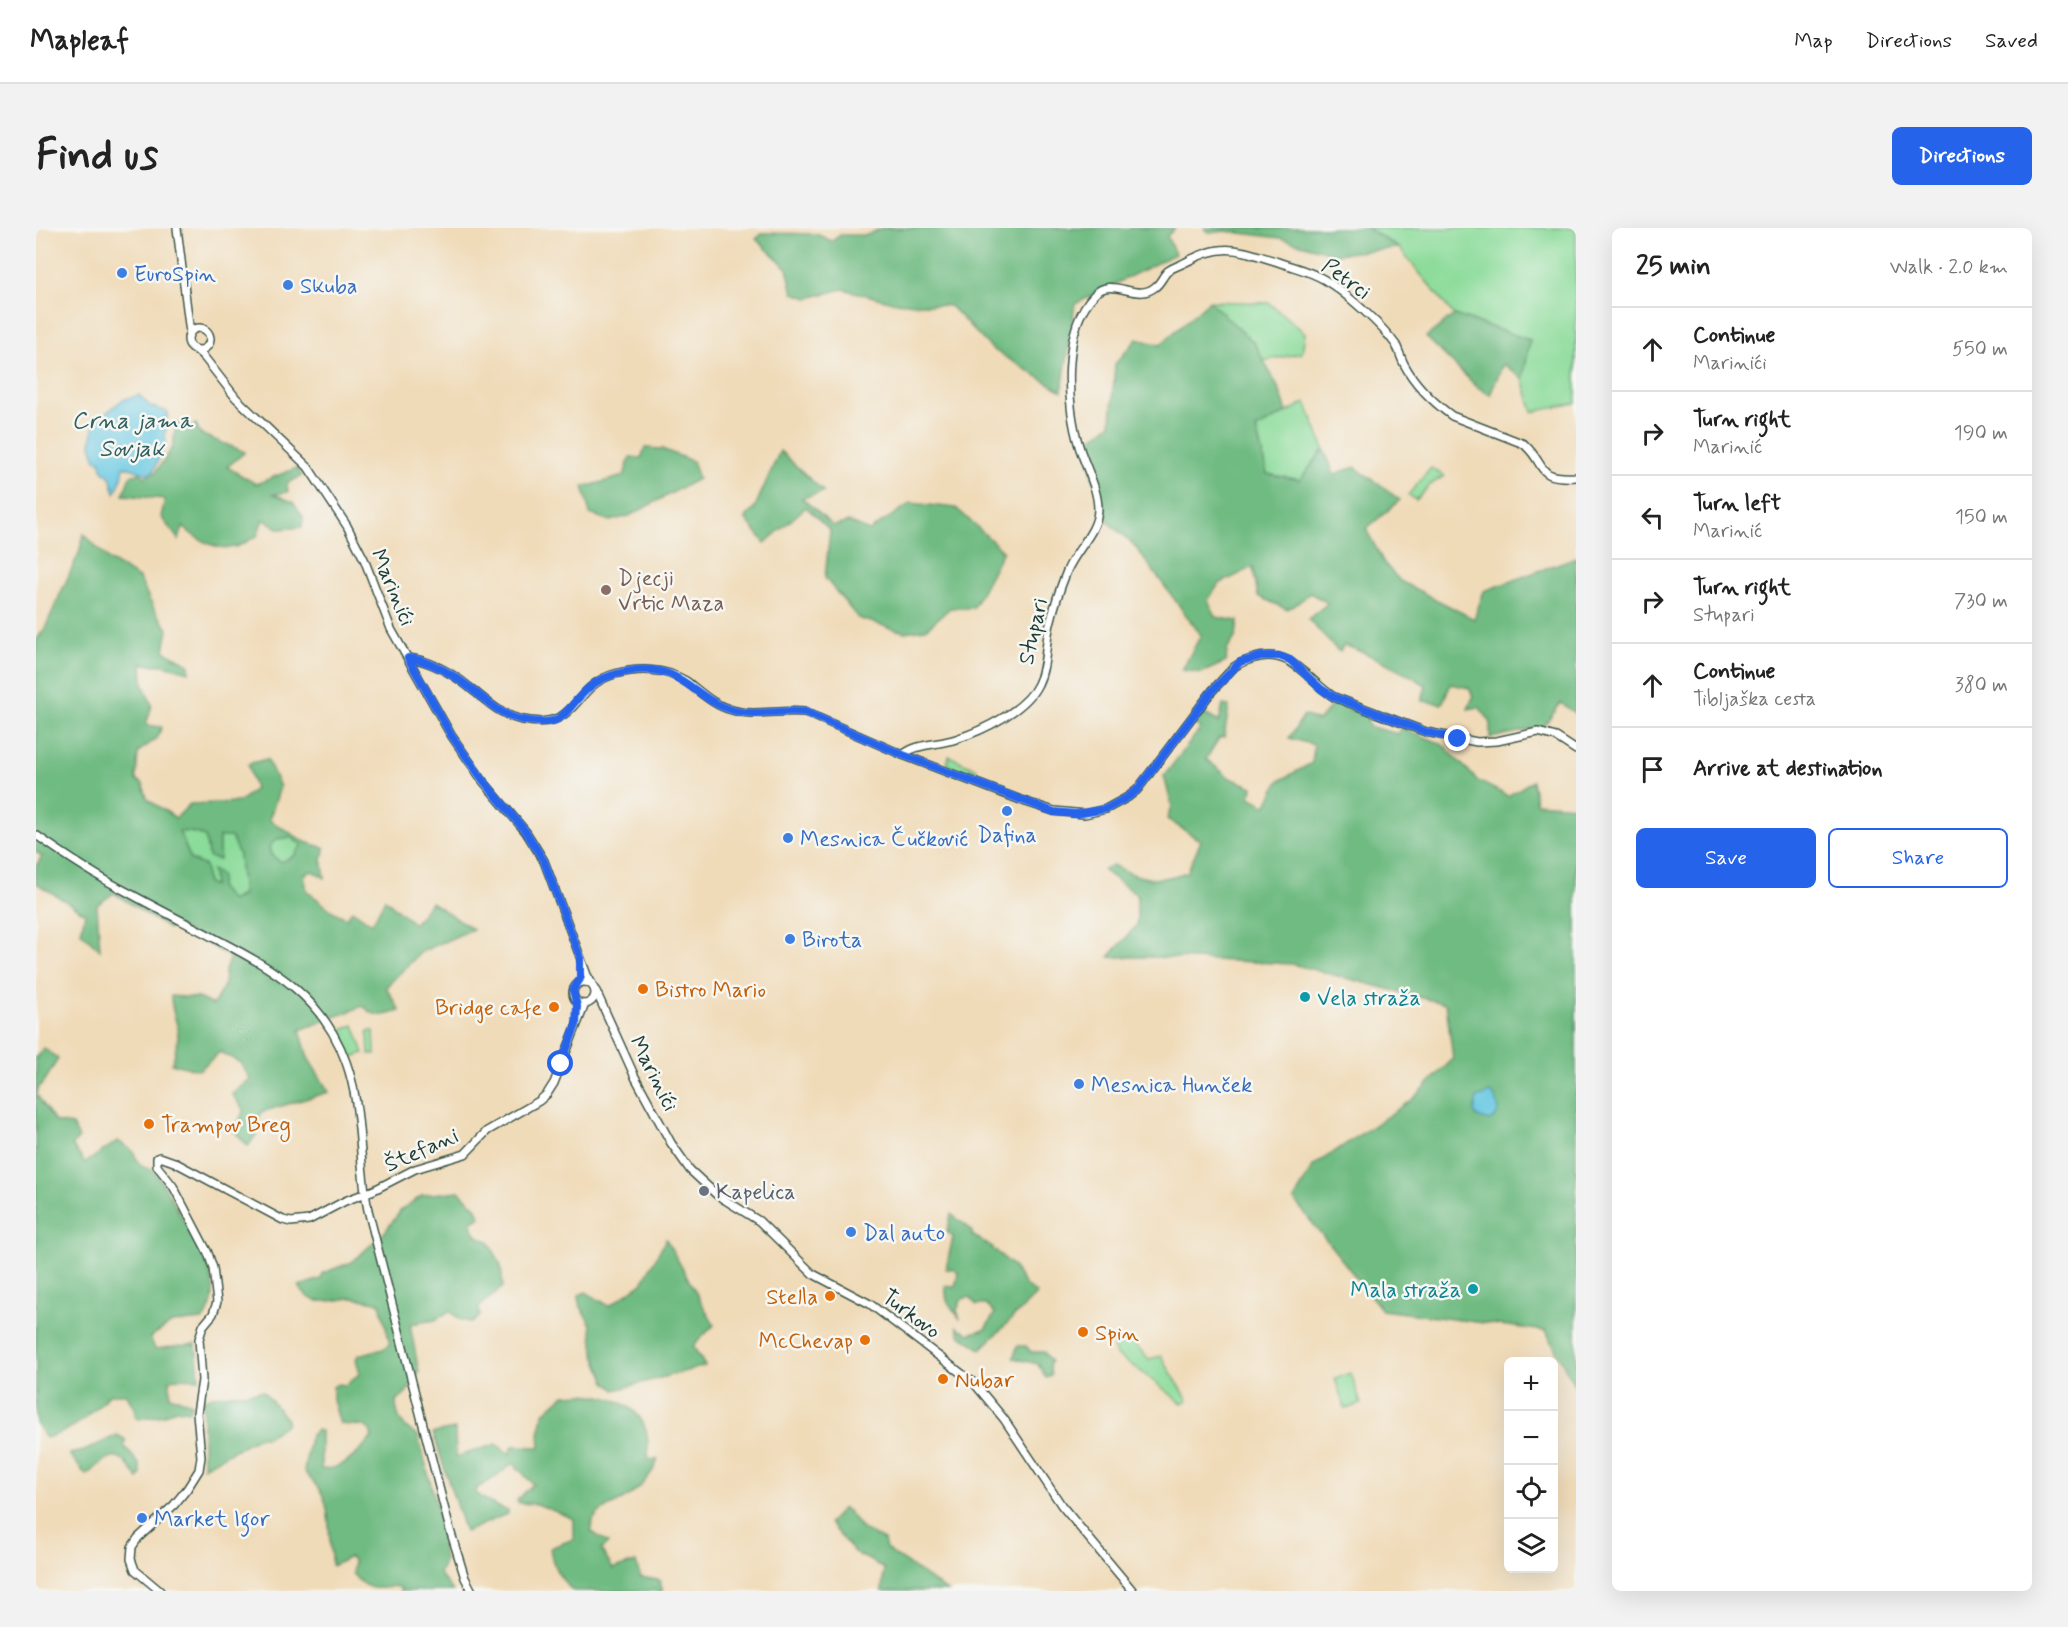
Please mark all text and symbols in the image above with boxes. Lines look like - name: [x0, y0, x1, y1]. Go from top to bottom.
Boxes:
- text: Mapleaf: [30, 23, 129, 60]
- text: Map: [1794, 27, 1833, 55]
- text: Directions: [1866, 27, 1952, 55]
- text: Saved: [1985, 27, 2038, 55]
- button: Directions: [1892, 127, 2032, 185]
- text: Find us: [36, 129, 158, 184]
- text: 25 min: [1636, 250, 1711, 284]
- street label: Petrci: [1316, 252, 1376, 307]
- text: Walk · 2.0 km: [1890, 254, 2008, 281]
- place label: EuroSpin: [134, 261, 216, 289]
- marker: EuroSpin: [115, 266, 129, 280]
- place label: Skuba: [300, 273, 358, 301]
- marker: Skuba: [281, 278, 295, 292]
- text: Continue: [1693, 322, 1775, 350]
- icon: ahead: [1636, 333, 1669, 366]
- text: 550 m: [1952, 336, 2008, 363]
- text: Marinići: [1693, 350, 1767, 377]
- water label: Crna jama Sovjak: [71, 406, 194, 465]
- text: Turn right: [1693, 406, 1791, 434]
- icon: right: [1636, 417, 1669, 450]
- text: 190 m: [1954, 420, 2008, 447]
- text: Marinić: [1693, 434, 1762, 461]
- text: Turn left: [1693, 490, 1781, 518]
- icon: left: [1636, 501, 1669, 534]
- text: 150 m: [1955, 504, 2008, 531]
- text: Marinić: [1693, 518, 1762, 545]
- street label: Marinići: [363, 545, 421, 631]
- place label: Djecji Vrtic Maza: [618, 565, 724, 618]
- text: Turn right: [1693, 574, 1791, 602]
- marker: Djecji Vrtic Maza: [599, 583, 613, 597]
- icon: right: [1636, 585, 1669, 618]
- text: 730 m: [1954, 588, 2008, 615]
- street label: Stupari: [1013, 595, 1055, 668]
- text: Stupari: [1693, 602, 1755, 629]
- text: Continue: [1693, 658, 1775, 686]
- icon: ahead: [1636, 669, 1669, 702]
- text: 380 m: [1955, 672, 2008, 699]
- text: Tibljaška cesta: [1693, 686, 1816, 713]
- route end: [1444, 725, 1470, 751]
- icon: arrive: [1636, 753, 1669, 786]
- text: Arrive at destination: [1693, 755, 1883, 783]
- marker: Dafina: [1000, 804, 1014, 818]
- place label: Dafina: [977, 822, 1037, 850]
- place label: Mesnica Čučković: [800, 825, 968, 854]
- button: Save: [1636, 828, 1816, 888]
- button: Share: [1828, 828, 2008, 888]
- marker: Mesnica Čučković: [781, 831, 795, 845]
- place label: Birota: [802, 927, 862, 955]
- marker: Birota: [783, 932, 797, 946]
- place label: Bistro Mario: [655, 977, 766, 1005]
- marker: Bistro Mario: [636, 982, 650, 996]
- place label: Vela straža: [1317, 985, 1421, 1013]
- marker: Vela straža: [1298, 990, 1312, 1004]
- place label: Bridge cafe: [435, 995, 542, 1024]
- marker: Bridge cafe: [547, 1000, 561, 1014]
- street label: Marinići: [622, 1031, 684, 1116]
- route start: [547, 1050, 573, 1076]
- place label: Mesnica Hunček: [1091, 1072, 1252, 1100]
- marker: Mesnica Hunček: [1072, 1077, 1086, 1091]
- place label: Trampov Breg: [161, 1112, 291, 1143]
- marker: Trampov Breg: [142, 1117, 156, 1131]
- street label: Štefani: [380, 1122, 463, 1180]
- place label: Kapelica: [716, 1179, 796, 1207]
- marker: Kapelica: [697, 1184, 711, 1198]
- place label: Dal auto: [863, 1220, 945, 1248]
- marker: Dal auto: [844, 1225, 858, 1239]
- place label: Mala straža: [1350, 1277, 1461, 1305]
- marker: Mala straža: [1466, 1282, 1480, 1296]
- street label: Turkovo: [876, 1283, 946, 1346]
- place label: Stella: [766, 1284, 818, 1312]
- marker: Stella: [823, 1289, 837, 1303]
- place label: Spin: [1095, 1320, 1139, 1348]
- marker: Spin: [1076, 1325, 1090, 1339]
- place label: McChevap: [759, 1328, 853, 1356]
- marker: McChevap: [858, 1333, 872, 1347]
- map controls: [1504, 1357, 1558, 1573]
- button: +: [1504, 1357, 1558, 1411]
- place label: Nubar: [955, 1367, 1015, 1395]
- marker: Nubar: [936, 1372, 950, 1386]
- button: −: [1504, 1411, 1558, 1465]
- button: locate: [1504, 1465, 1558, 1519]
- place label: Market Igor: [154, 1506, 270, 1537]
- marker: Market Igor: [135, 1511, 149, 1525]
- button: layers: [1504, 1519, 1558, 1573]

